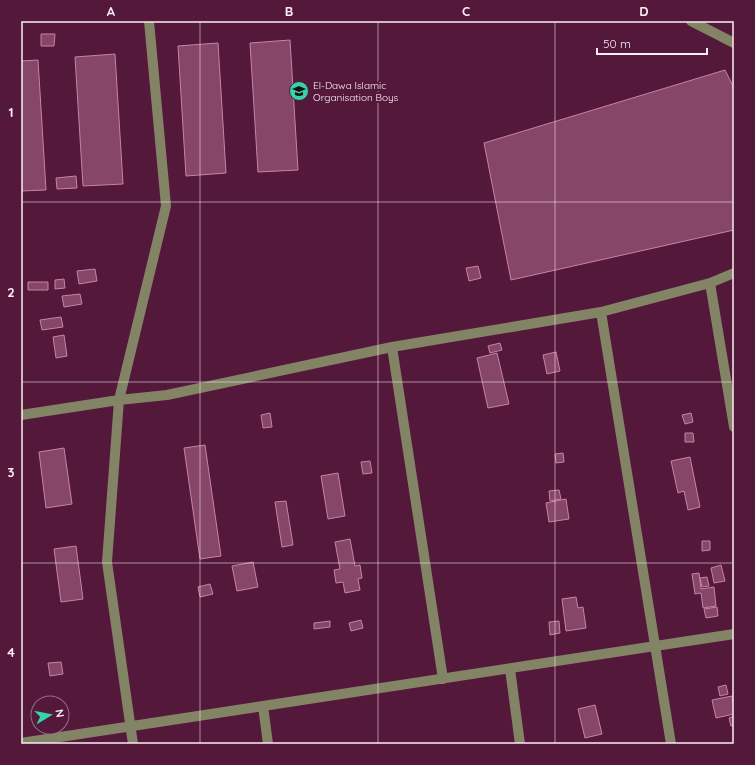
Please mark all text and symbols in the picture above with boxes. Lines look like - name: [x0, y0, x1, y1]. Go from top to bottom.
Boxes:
- text: A: [107, 3, 116, 19]
- text: B: [285, 3, 293, 19]
- text: C: [462, 3, 470, 19]
- text: D: [639, 3, 649, 19]
- scale bar: [597, 30, 707, 56]
- text: 50 m: [603, 36, 631, 51]
- place label: El-Dawa Islamic Organisation Boys: [313, 79, 399, 104]
- school or university icon: El-Dawa Islamic Organisation Boys: [288, 80, 310, 102]
- text: 1: [8, 104, 14, 120]
- text: 2: [7, 284, 15, 300]
- text: 3: [8, 464, 15, 480]
- text: 4: [7, 644, 15, 660]
- north arrow: [30, 695, 70, 735]
- text: N: [52, 708, 67, 718]

